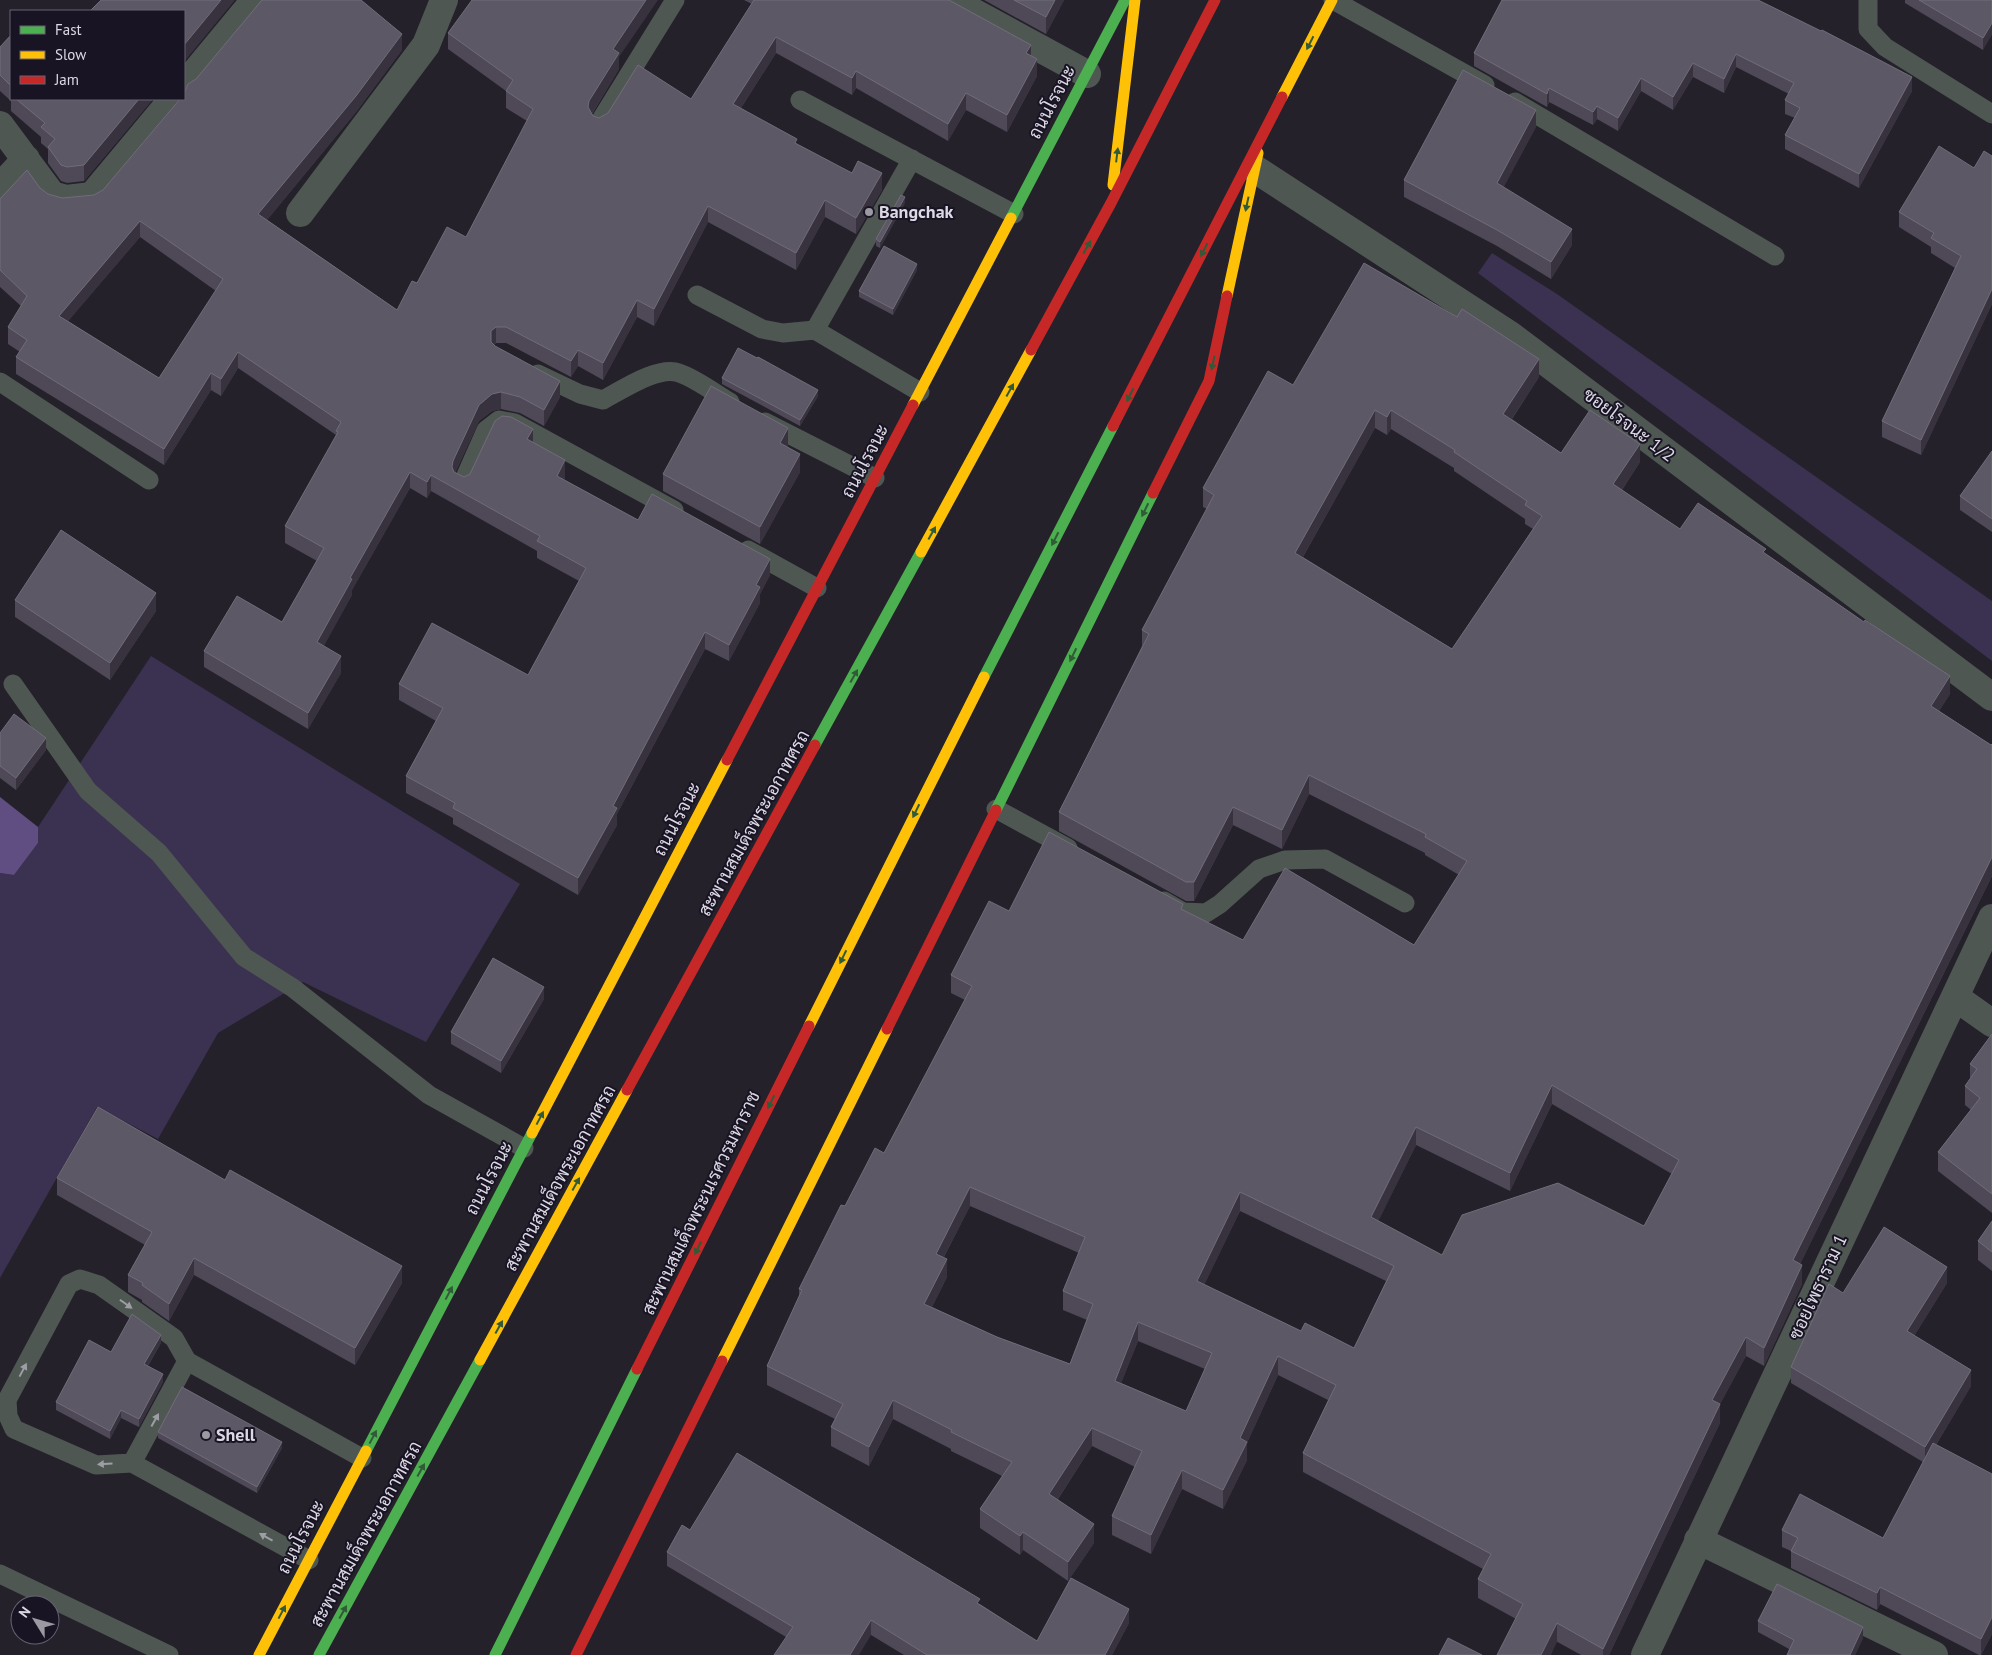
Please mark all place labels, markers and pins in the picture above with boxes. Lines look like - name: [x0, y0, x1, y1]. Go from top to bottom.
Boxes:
- place label: Bangchak: [879, 200, 954, 223]
- marker: Bangchak: [863, 206, 875, 218]
- place label: Shell: [216, 1423, 256, 1446]
- marker: Shell: [200, 1429, 212, 1441]

